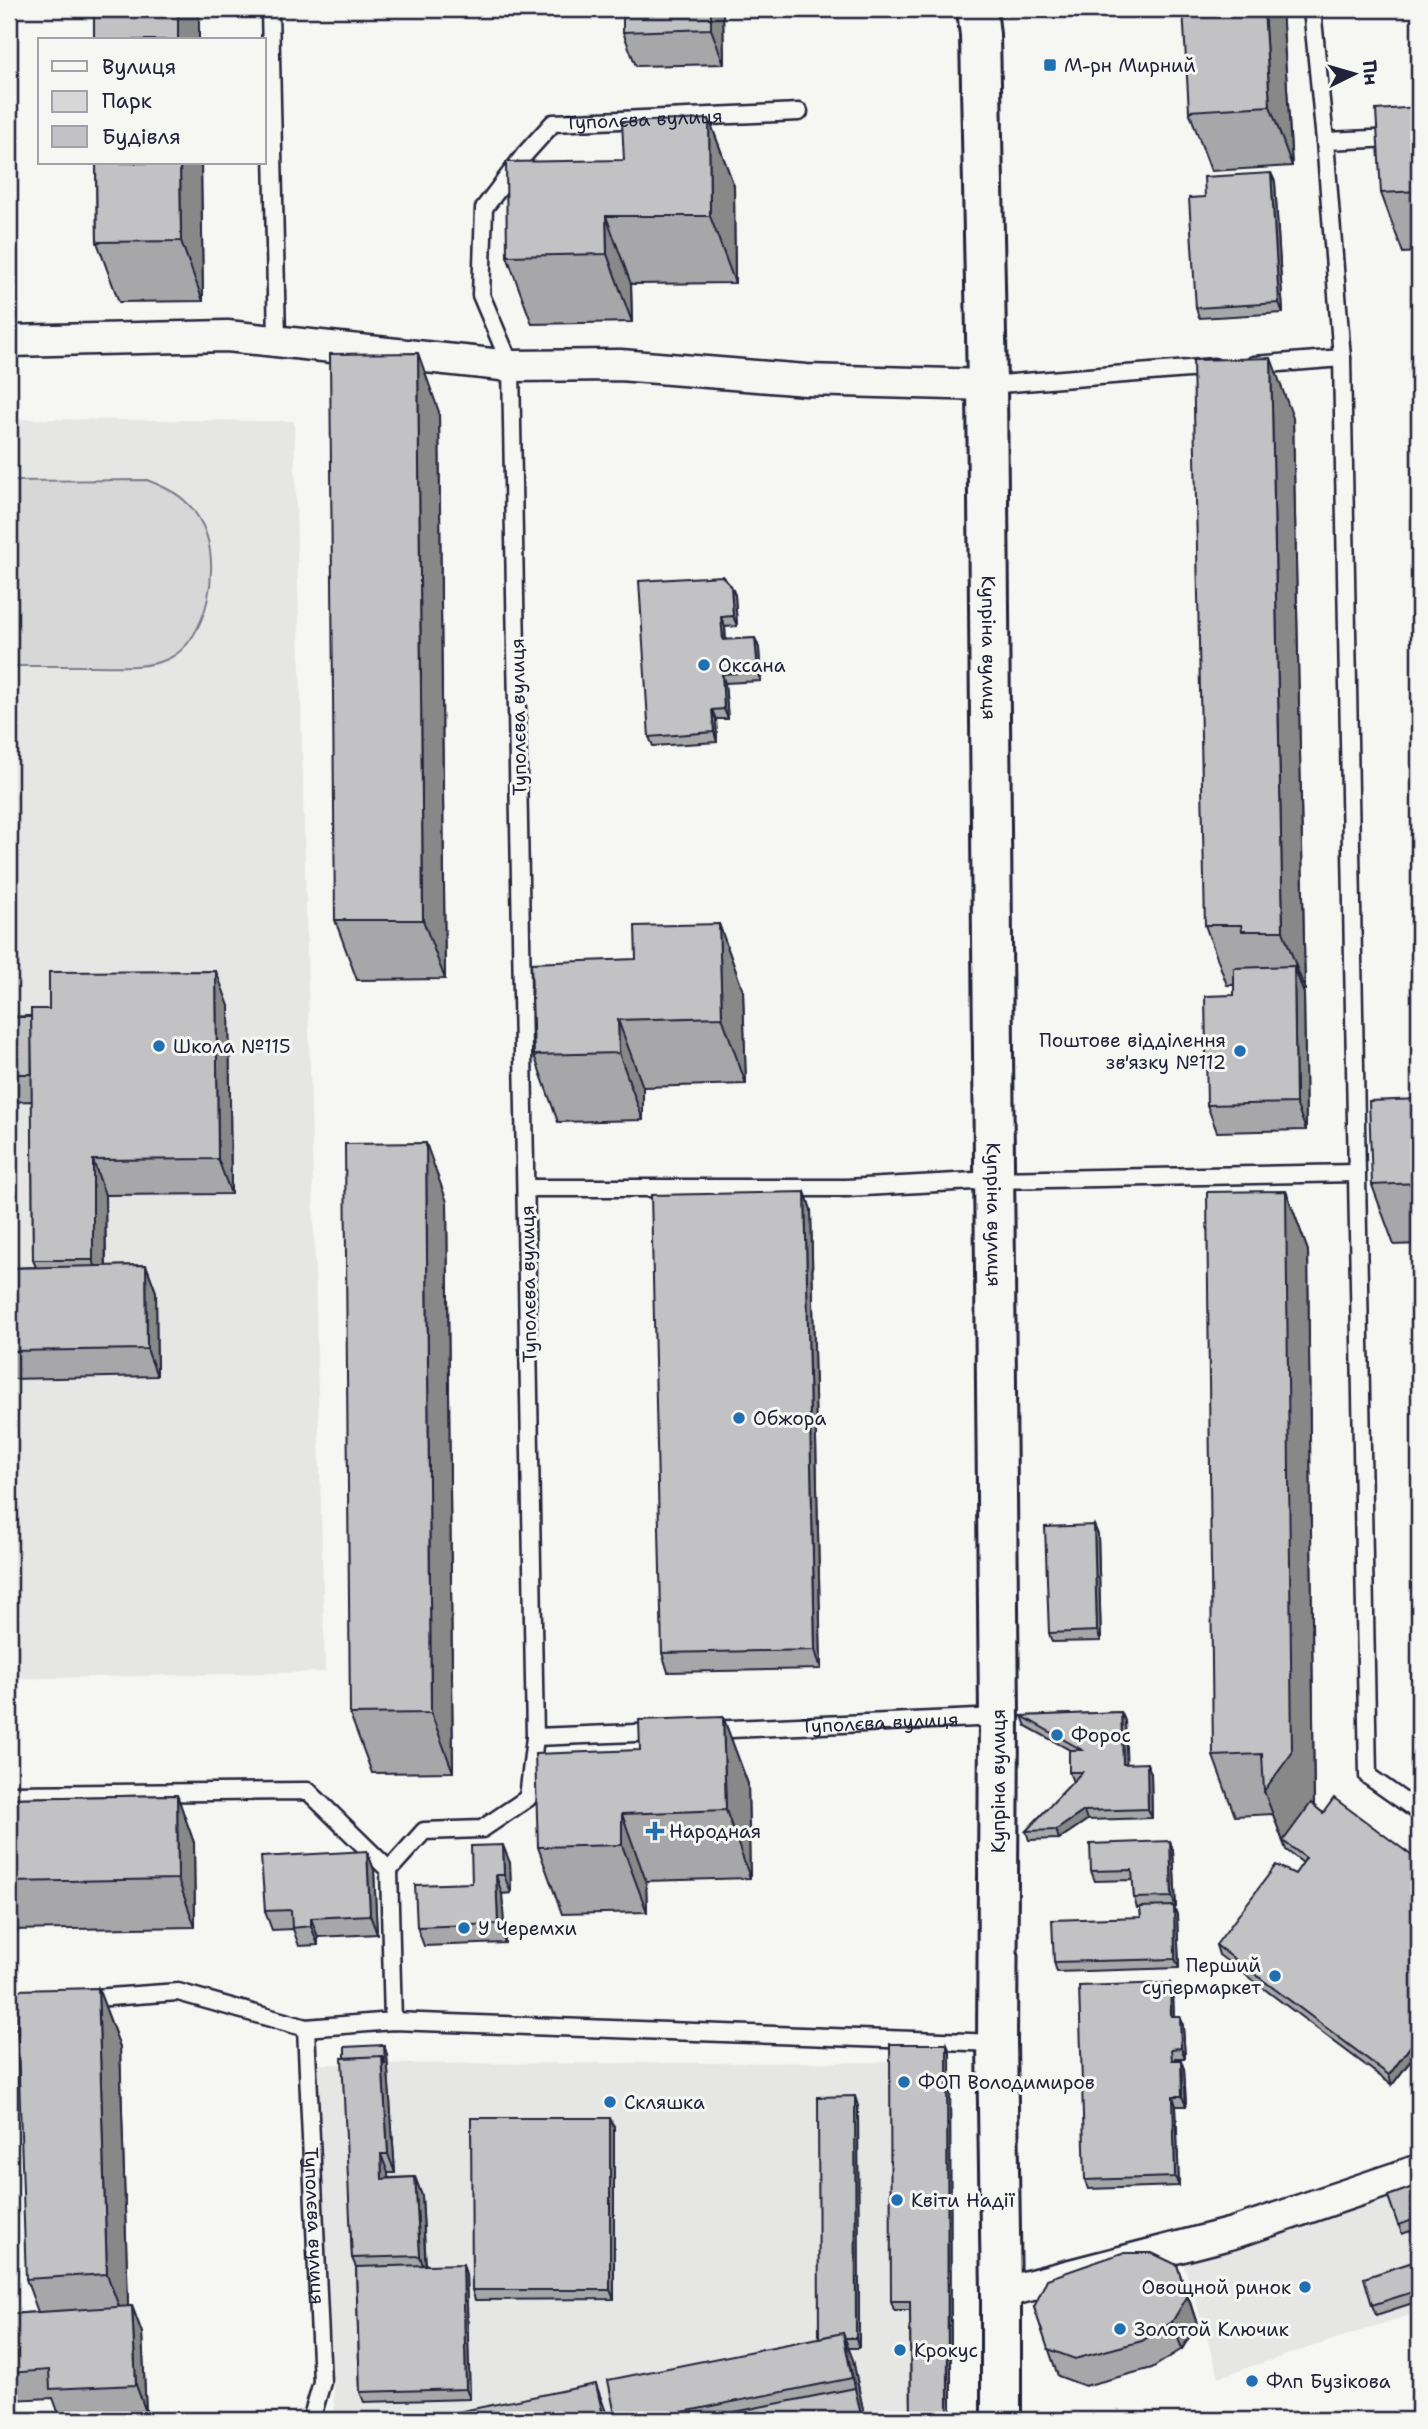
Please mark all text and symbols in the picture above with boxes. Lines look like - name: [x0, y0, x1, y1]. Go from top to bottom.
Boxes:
- legend: [38, 38, 266, 164]
- north arrow: [1320, 38, 1390, 108]
- text: Вулиця: [102, 53, 176, 81]
- place label: М-рн Мирний: [1064, 53, 1196, 78]
- marker: М-рн Мирний: [1042, 57, 1058, 73]
- text: Пн: [1357, 59, 1384, 86]
- text: Парк: [102, 87, 152, 115]
- street label: Туполєва вулиця: [565, 103, 723, 135]
- text: Будівля: [102, 123, 181, 151]
- street label: Купріна вулиця: [976, 575, 1002, 720]
- street label: Туполєва вулиця: [505, 638, 532, 796]
- place label: Оксана: [718, 653, 786, 678]
- marker: Оксана: [696, 657, 712, 673]
- place label: Поштове відділення зв'язку №112: [1039, 1028, 1226, 1075]
- place label: Школа №115: [173, 1034, 291, 1059]
- marker: Школа №115: [151, 1038, 167, 1054]
- marker: Поштове відділення зв'язку №112: [1232, 1043, 1248, 1059]
- street label: Купріна вулиця: [981, 1142, 1007, 1287]
- street label: Туполєва вулиця: [515, 1205, 542, 1363]
- place label: Обжора: [753, 1406, 826, 1431]
- marker: Обжора: [731, 1410, 747, 1426]
- street label: Туполєва вулиця: [801, 1707, 959, 1739]
- street label: Купріна вулиця: [986, 1709, 1011, 1853]
- place label: Форос: [1071, 1723, 1131, 1748]
- marker: Форос: [1049, 1727, 1065, 1743]
- place label: Народная: [669, 1819, 761, 1844]
- marker: Народная: [647, 1823, 663, 1839]
- place label: У Черемхи: [478, 1916, 577, 1941]
- marker: У Черемхи: [456, 1920, 472, 1936]
- place label: Перший супермаркет: [1142, 1953, 1261, 2000]
- marker: Перший супермаркет: [1267, 1968, 1283, 1984]
- place label: ФОП Володимиров: [918, 2070, 1095, 2095]
- marker: ФОП Володимиров: [896, 2074, 912, 2090]
- place label: Скляшка: [624, 2090, 705, 2115]
- marker: Скляшка: [602, 2094, 618, 2110]
- street label: Туполєва вулиця: [298, 2147, 330, 2305]
- place label: Квіти Надії: [911, 2188, 1015, 2213]
- marker: Квіти Надії: [889, 2192, 905, 2208]
- place label: Овощной ринок: [1141, 2275, 1291, 2300]
- marker: Овощной ринок: [1297, 2279, 1313, 2295]
- place label: Золотой Ключик: [1134, 2317, 1289, 2342]
- marker: Золотой Ключик: [1112, 2321, 1128, 2337]
- place label: Крокус: [914, 2338, 978, 2363]
- marker: Крокус: [892, 2342, 908, 2358]
- place label: Флп Бузікова: [1266, 2369, 1391, 2394]
- marker: Флп Бузікова: [1244, 2373, 1260, 2389]

